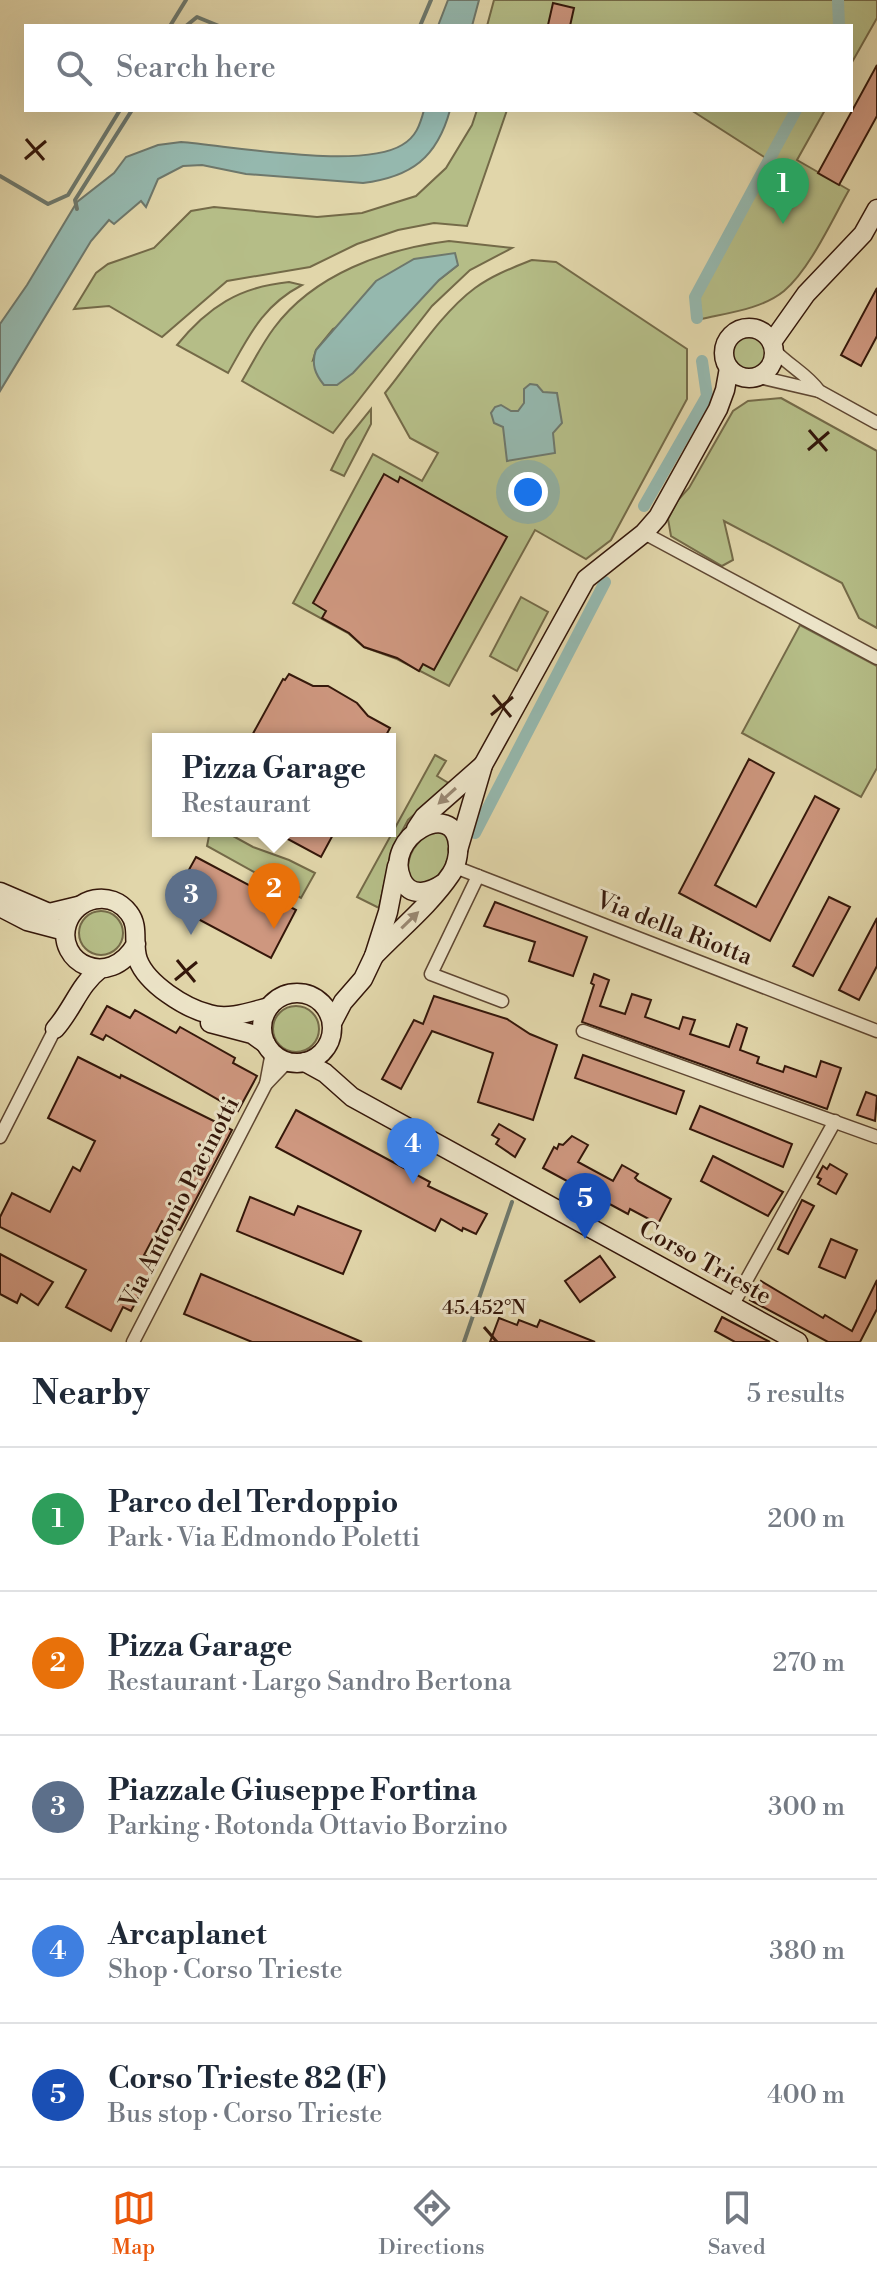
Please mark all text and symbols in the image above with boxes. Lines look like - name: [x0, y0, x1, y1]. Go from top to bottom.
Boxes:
- search box: [24, 24, 853, 112]
- icon: search: [52, 46, 96, 90]
- text: Search here: [116, 49, 276, 87]
- pin: 1: [757, 158, 809, 224]
- your location: [508, 472, 548, 512]
- popup: [152, 733, 396, 837]
- text: Pizza Garage: [182, 750, 366, 788]
- one-way arrow: [438, 787, 457, 805]
- text: Restaurant: [182, 788, 311, 820]
- pin: 2: [248, 863, 300, 929]
- pin: 3: [165, 869, 217, 935]
- street label: Via della Riotta: [591, 885, 757, 973]
- one-way arrow: [400, 911, 419, 930]
- street label: Via Antonio Pacinotti: [113, 1092, 246, 1315]
- pin: 4: [387, 1118, 439, 1184]
- pin: 5: [559, 1173, 611, 1239]
- street label: Corso Trieste: [633, 1214, 777, 1312]
- text: 45.452°N: [442, 1296, 526, 1321]
- text: Nearby: [32, 1373, 150, 1415]
- text: 5 results: [747, 1378, 845, 1410]
- text: Parco del Terdoppio: [108, 1484, 398, 1522]
- text: 1: [52, 1503, 64, 1535]
- text: 200 m: [768, 1503, 845, 1535]
- text: Park · Via Edmondo Poletti: [108, 1522, 420, 1554]
- text: Pizza Garage: [108, 1628, 292, 1666]
- text: 2: [50, 1647, 66, 1679]
- text: 270 m: [772, 1647, 845, 1679]
- text: Restaurant · Largo Sandro Bertona: [108, 1666, 512, 1698]
- text: Piazzale Giuseppe Fortina: [108, 1772, 477, 1810]
- text: 3: [50, 1791, 66, 1823]
- text: 300 m: [768, 1791, 845, 1823]
- text: Parking · Rotonda Ottavio Borzino: [108, 1810, 508, 1842]
- text: Arcaplanet: [108, 1916, 267, 1954]
- text: 4: [49, 1935, 67, 1967]
- text: 380 m: [769, 1935, 845, 1967]
- text: Shop · Corso Trieste: [108, 1954, 343, 1986]
- text: Corso Trieste 82 (F): [108, 2060, 386, 2098]
- text: 5: [50, 2079, 66, 2111]
- text: 400 m: [767, 2079, 845, 2111]
- text: Bus stop · Corso Trieste: [108, 2098, 382, 2130]
- tab: Map: [112, 2186, 156, 2261]
- tab: Directions: [379, 2186, 485, 2261]
- tab: Saved: [708, 2186, 765, 2261]

